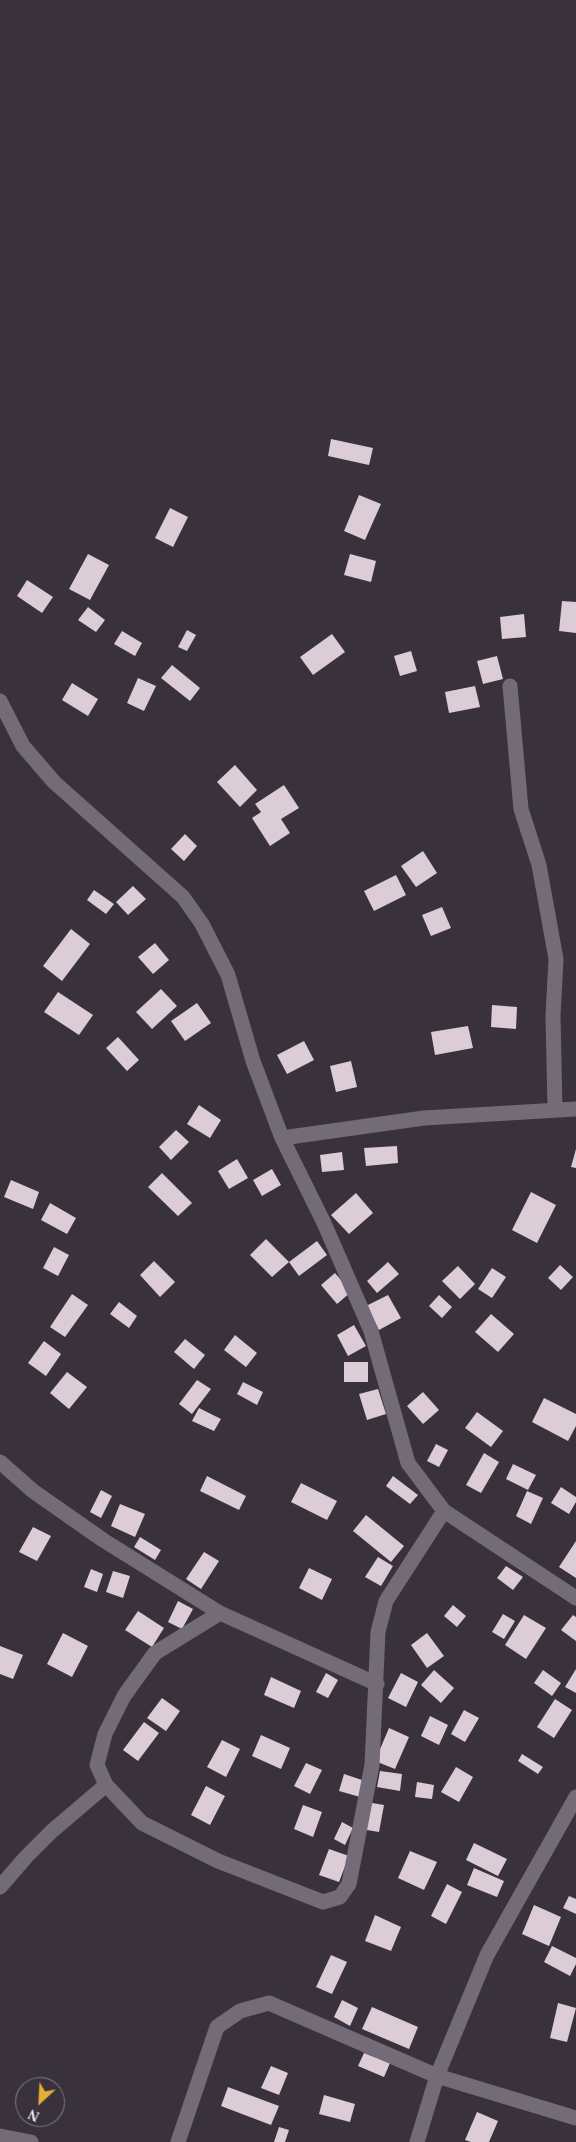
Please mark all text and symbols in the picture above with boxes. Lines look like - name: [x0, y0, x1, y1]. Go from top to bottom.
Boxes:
- north arrow: [15, 2077, 65, 2127]
- text: N: [26, 2106, 42, 2124]

